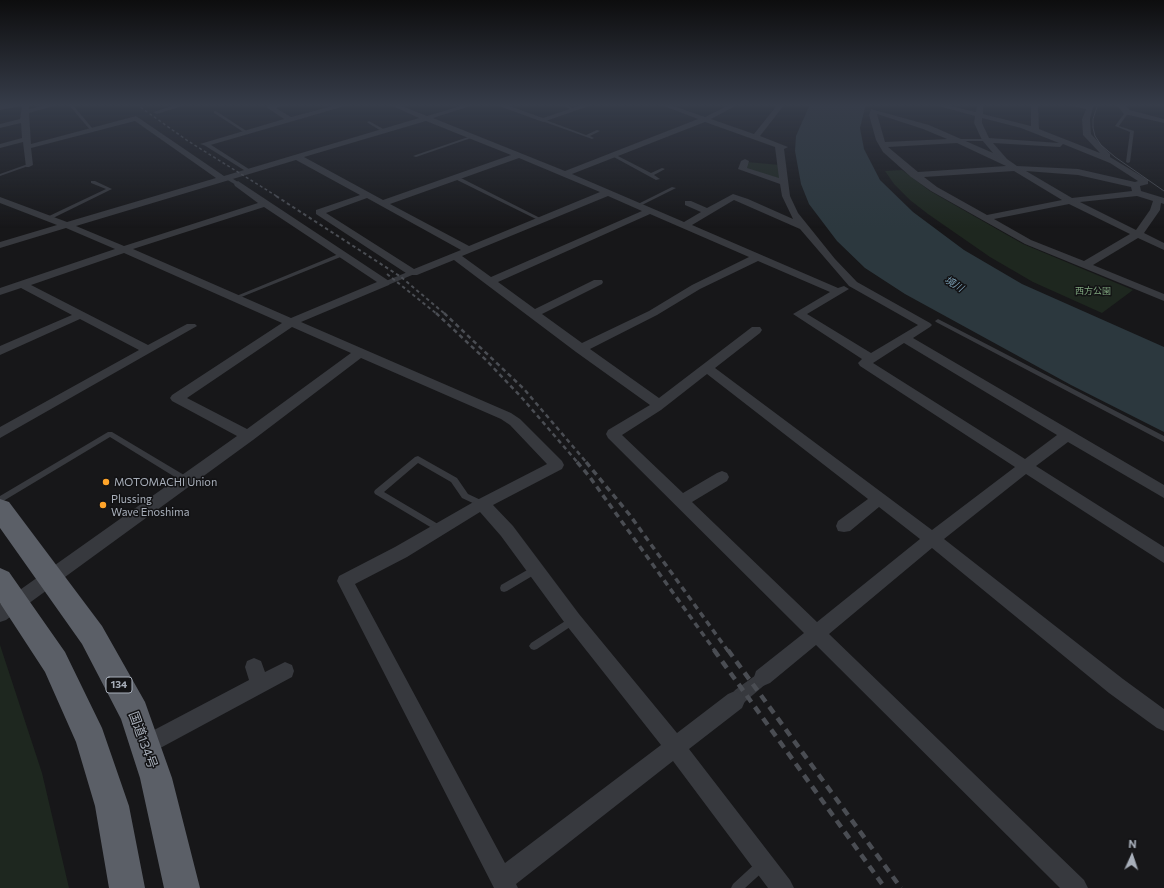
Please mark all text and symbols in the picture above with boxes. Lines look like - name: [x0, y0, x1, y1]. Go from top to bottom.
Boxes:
- water label: 境川: [942, 274, 966, 294]
- park label: 西方公園: [1075, 286, 1111, 296]
- place label: MOTOMACHI Union: [114, 475, 217, 489]
- marker: MOTOMACHI Union: [101, 477, 111, 487]
- place label: Plussing Wave Enoshima: [111, 492, 189, 518]
- marker: Plussing Wave Enoshima: [98, 500, 108, 510]
- road number: 134: [106, 677, 132, 693]
- street label: 国道134号: [125, 709, 161, 771]
- north arrow: [1112, 836, 1152, 876]
- text: N: [1128, 837, 1137, 850]

